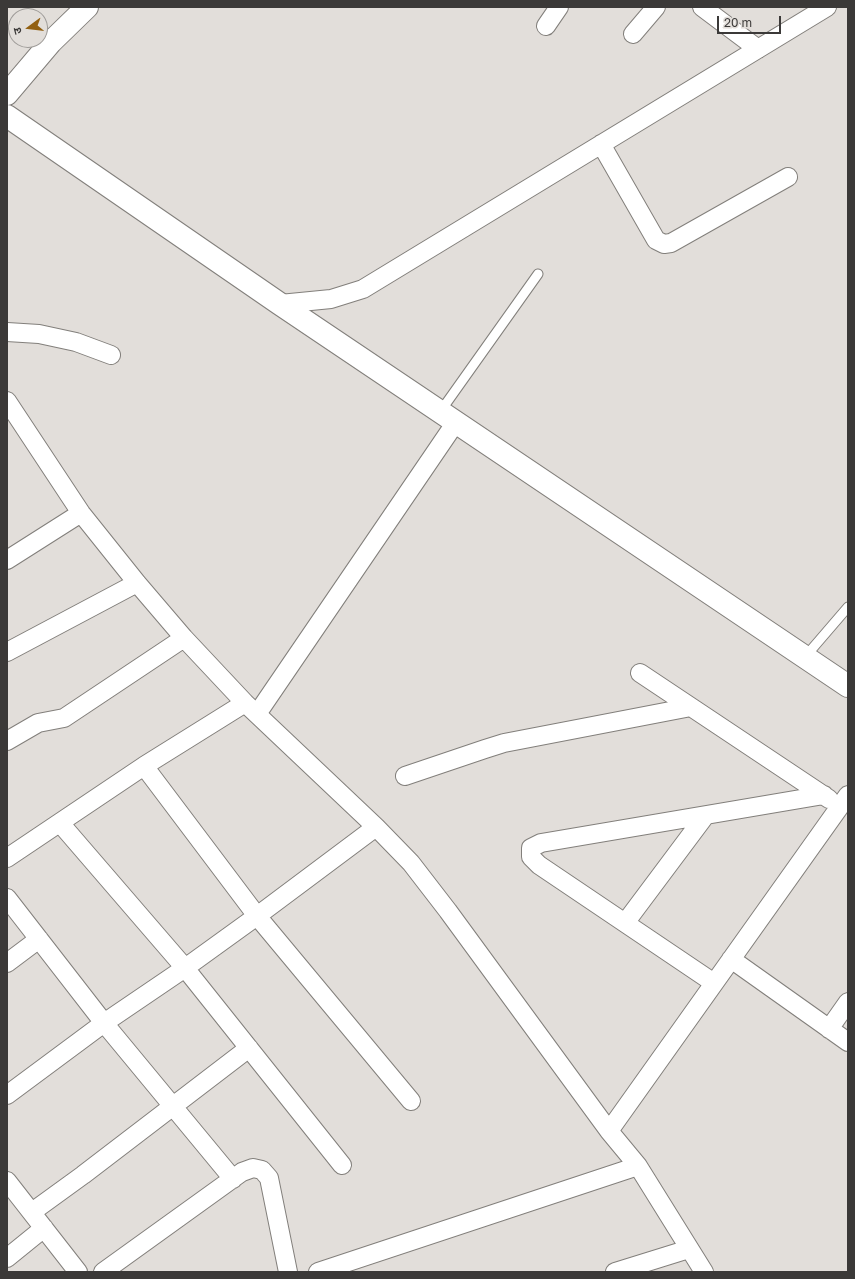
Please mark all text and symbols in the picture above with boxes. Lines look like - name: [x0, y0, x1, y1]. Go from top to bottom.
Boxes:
- north arrow: [8, 8, 48, 48]
- scale bar: [719, 8, 783, 34]
- text: 20 m: [724, 15, 752, 30]
- text: उ: [10, 26, 24, 36]

